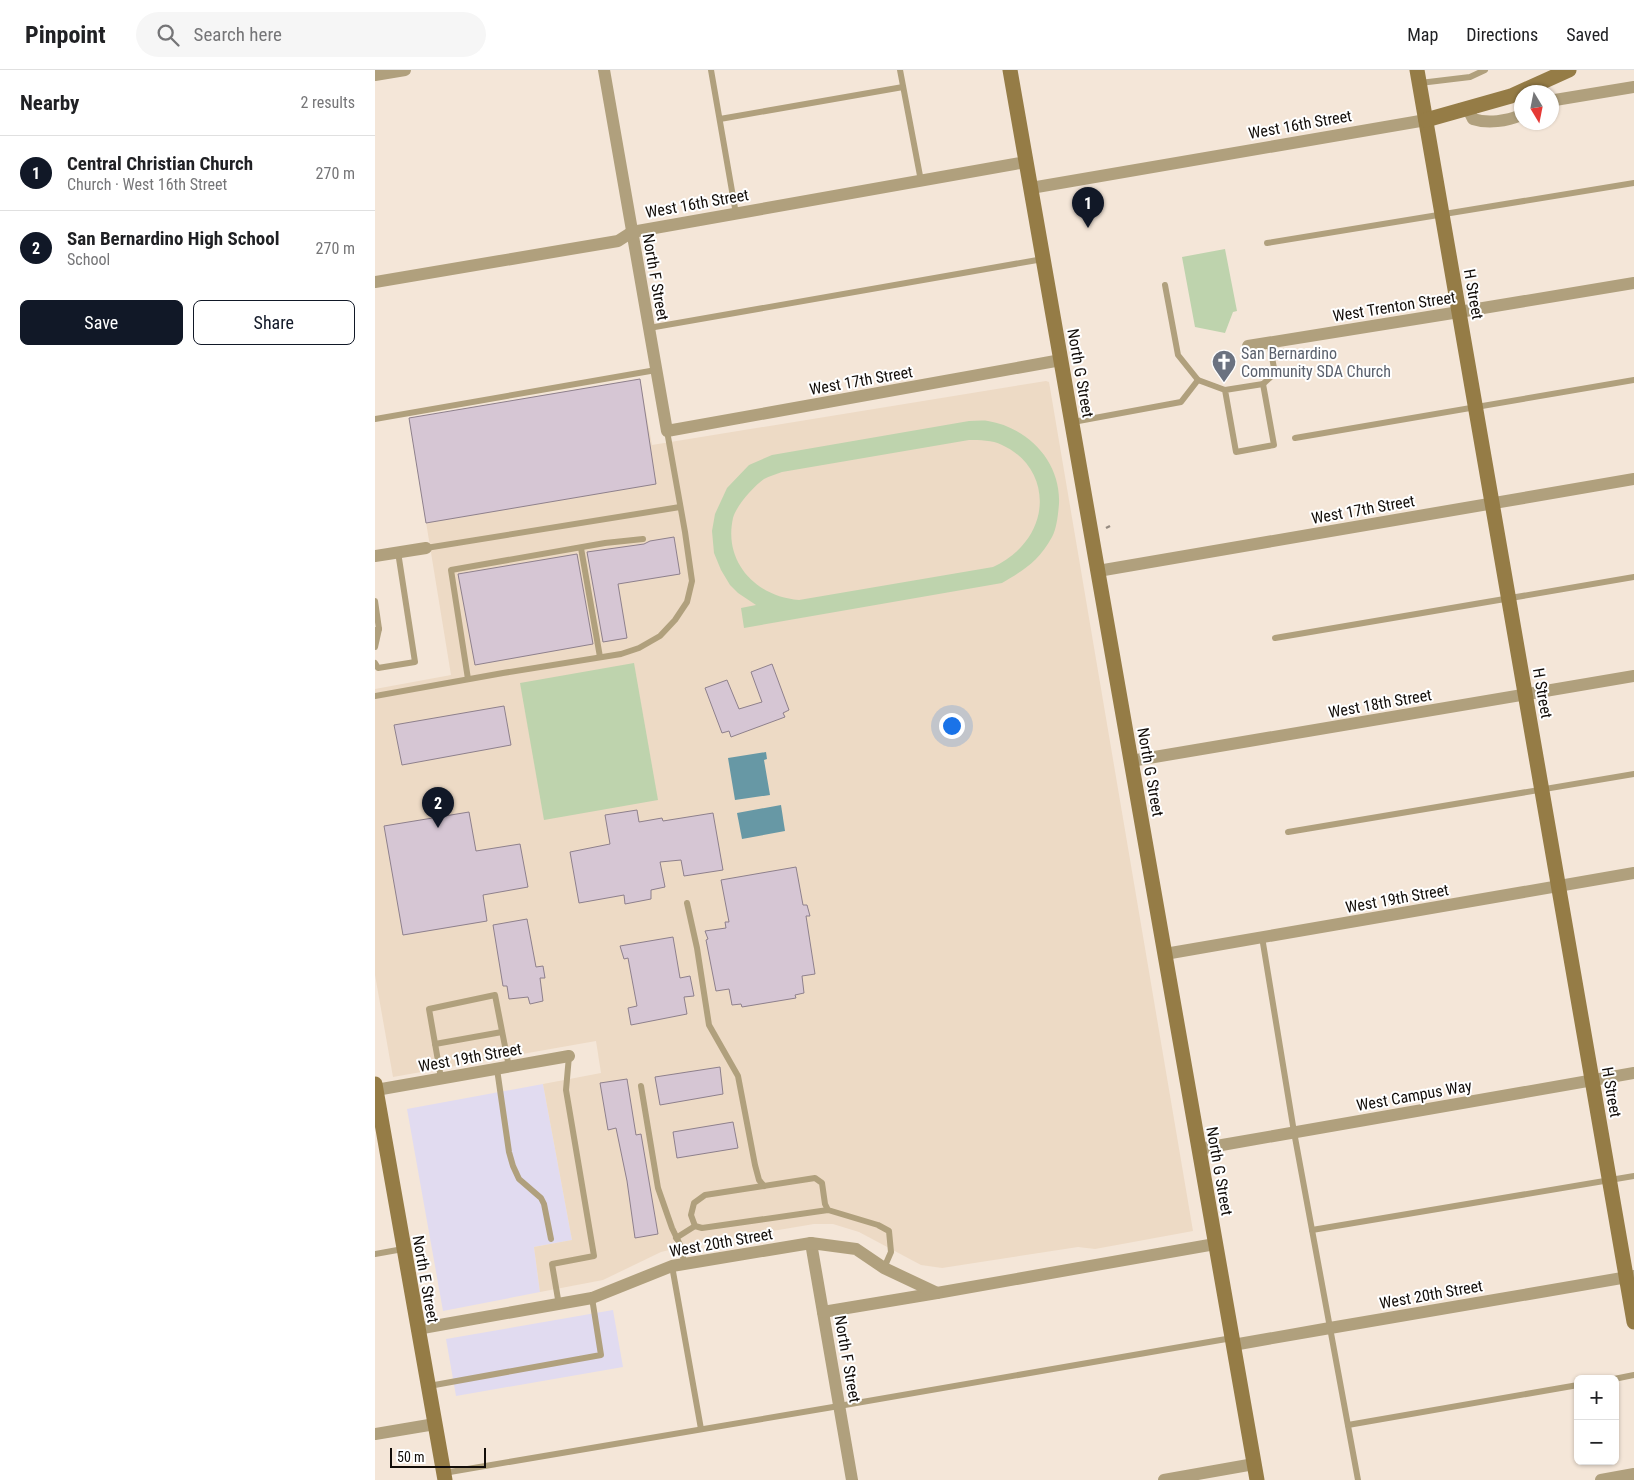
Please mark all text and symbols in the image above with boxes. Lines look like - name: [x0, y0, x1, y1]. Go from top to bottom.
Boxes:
- search box: [136, 12, 486, 57]
- text: Pinpoint: [25, 21, 106, 49]
- icon: search: [154, 21, 182, 49]
- text: Search here: [194, 23, 282, 46]
- text: Map: [1407, 24, 1438, 45]
- text: Directions: [1466, 24, 1538, 45]
- text: Saved: [1566, 24, 1609, 45]
- north arrow: [1514, 85, 1559, 130]
- text: Nearby: [20, 91, 79, 115]
- text: 2 results: [300, 93, 355, 112]
- street label: West 16th Street: [1247, 106, 1353, 143]
- text: Central Christian Church: [67, 152, 253, 175]
- text: 1: [32, 164, 40, 183]
- text: 270 m: [316, 164, 355, 183]
- text: Church · West 16th Street: [67, 175, 227, 194]
- street label: West 16th Street: [644, 185, 750, 222]
- pin: 1: [1072, 187, 1104, 228]
- text: San Bernardino High School: [67, 227, 280, 250]
- street label: North F Street: [638, 232, 673, 322]
- text: 2: [32, 239, 40, 258]
- text: 270 m: [316, 239, 355, 258]
- text: School: [67, 250, 110, 269]
- street label: H Street: [1460, 267, 1487, 321]
- street label: West Trenton Street: [1331, 287, 1457, 326]
- button: Save: [20, 300, 183, 345]
- button: Share: [193, 300, 355, 345]
- street label: North G Street: [1063, 327, 1098, 419]
- place label: San Bernardino Community SDA Church: [1241, 344, 1391, 381]
- church icon: San Bernardino Community SDA Church: [1211, 349, 1237, 383]
- street label: West 17th Street: [808, 362, 914, 399]
- street label: West 17th Street: [1310, 491, 1416, 528]
- street label: H Street: [1529, 666, 1556, 720]
- street label: West 18th Street: [1327, 685, 1433, 722]
- your location: [939, 713, 965, 739]
- street label: North G Street: [1133, 726, 1168, 818]
- pin: 2: [422, 787, 454, 828]
- street label: West 19th Street: [1344, 880, 1450, 917]
- street label: West 19th Street: [417, 1039, 523, 1076]
- street label: H Street: [1598, 1065, 1625, 1119]
- street label: West Campus Way: [1355, 1076, 1474, 1115]
- street label: North G Street: [1202, 1125, 1237, 1217]
- street label: West 20th Street: [668, 1224, 774, 1261]
- street label: North E Street: [408, 1234, 443, 1325]
- street label: West 20th Street: [1378, 1276, 1484, 1313]
- street label: North F Street: [830, 1314, 865, 1404]
- map controls: [1574, 1375, 1619, 1465]
- button: +: [1574, 1375, 1619, 1420]
- button: −: [1574, 1420, 1619, 1465]
- scale bar: [390, 1445, 486, 1468]
- text: 50 m: [397, 1449, 425, 1465]

